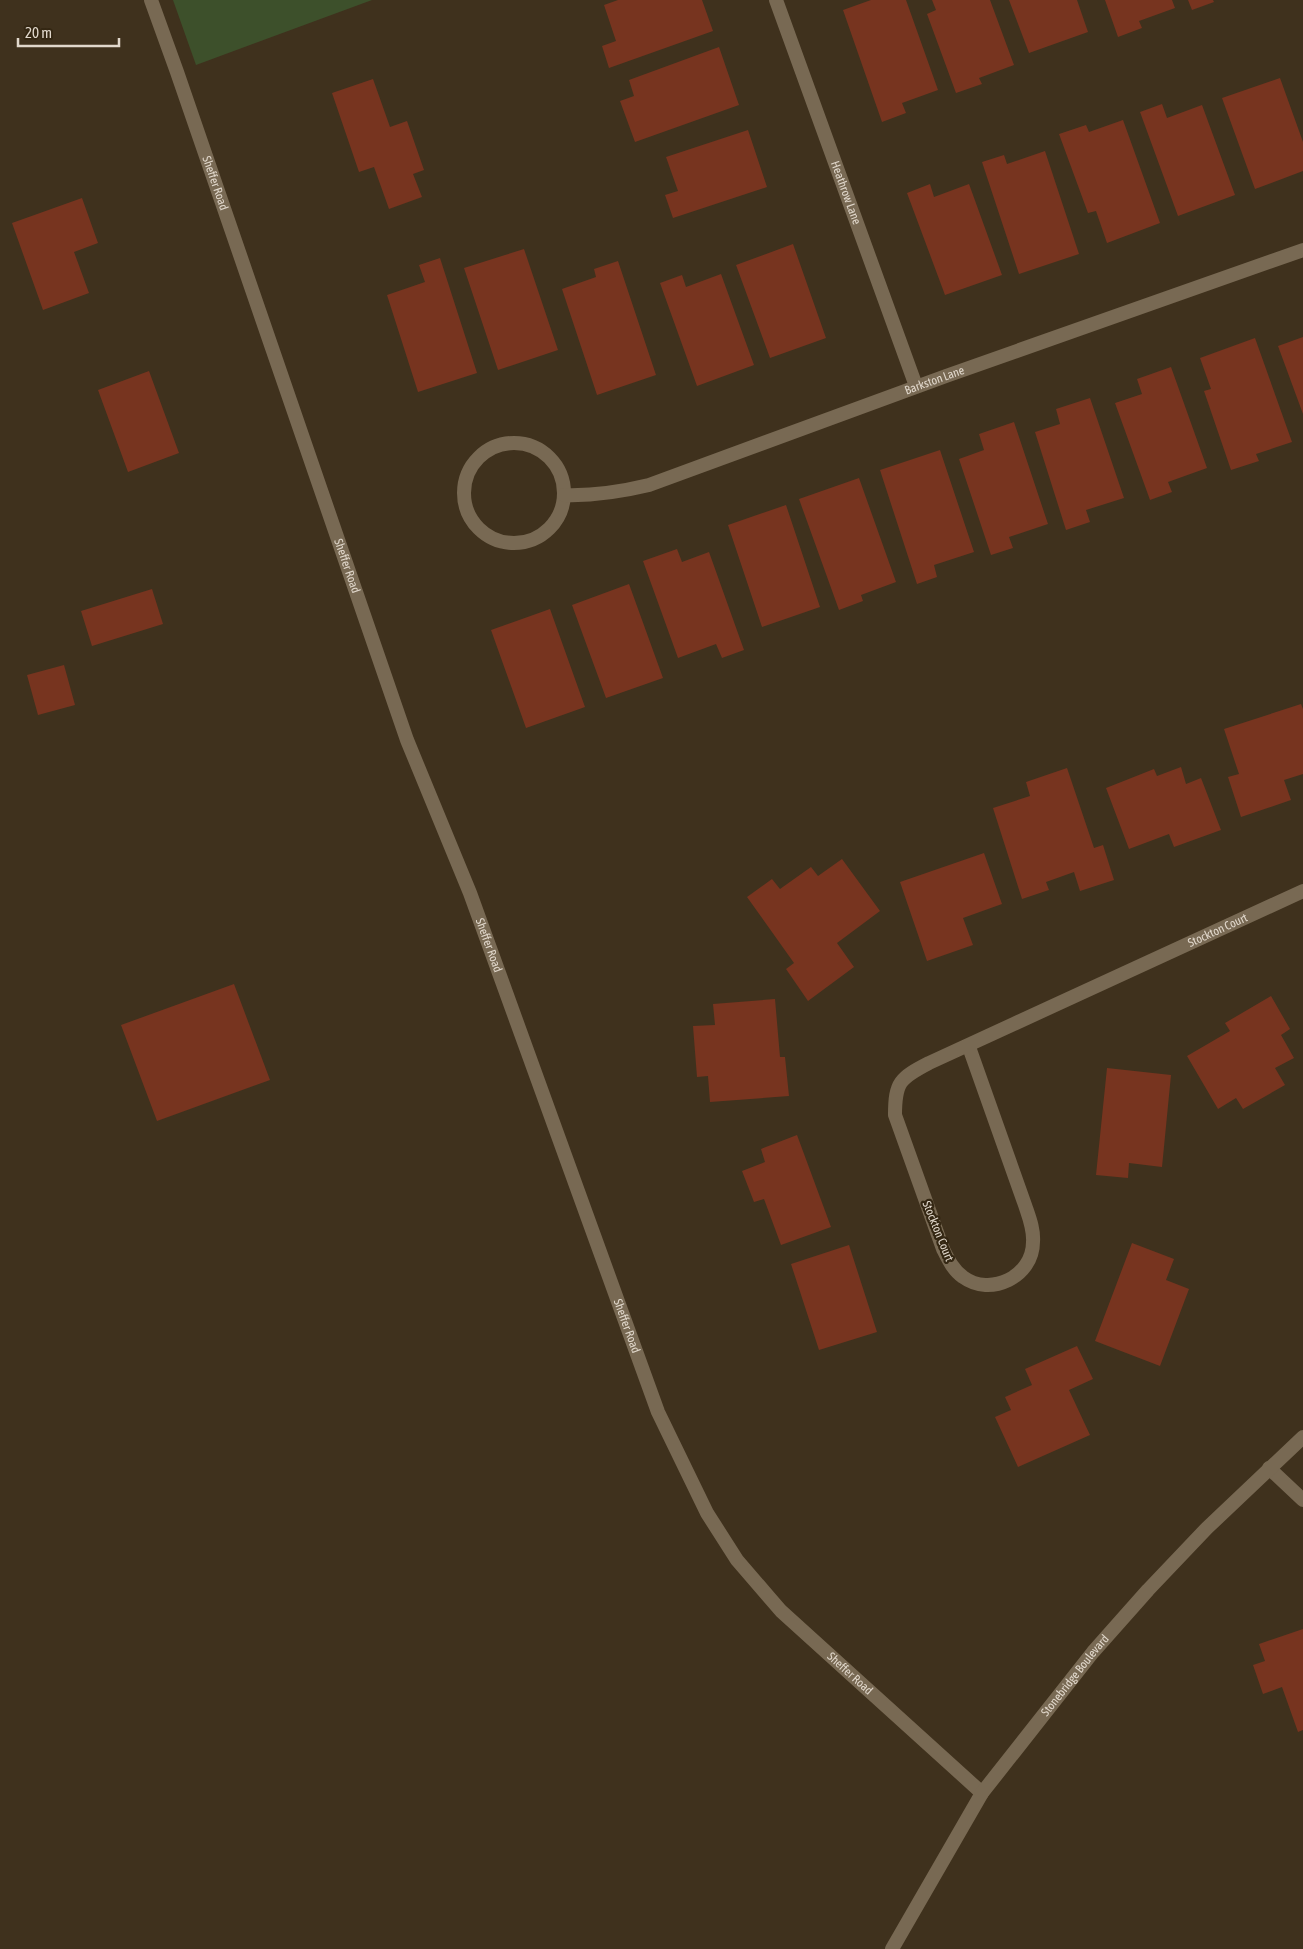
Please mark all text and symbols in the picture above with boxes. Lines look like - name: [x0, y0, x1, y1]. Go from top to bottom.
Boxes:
- scale bar: [18, 15, 119, 47]
- text: 20 m: [25, 24, 52, 41]
- street label: Sheffer Road: [199, 154, 231, 212]
- street label: Heathrow Lane: [828, 159, 864, 226]
- street label: Barkston Lane: [903, 363, 966, 398]
- street label: Sheffer Road: [331, 537, 363, 595]
- street label: Stockton Court: [1186, 910, 1250, 950]
- street label: Sheffer Road: [473, 916, 505, 974]
- street label: Stockton Court: [920, 1199, 957, 1264]
- street label: Sheffer Road: [611, 1297, 643, 1355]
- street label: Stonebridge Boulevard: [1038, 1632, 1112, 1719]
- street label: Sheffer Road: [824, 1649, 876, 1698]

